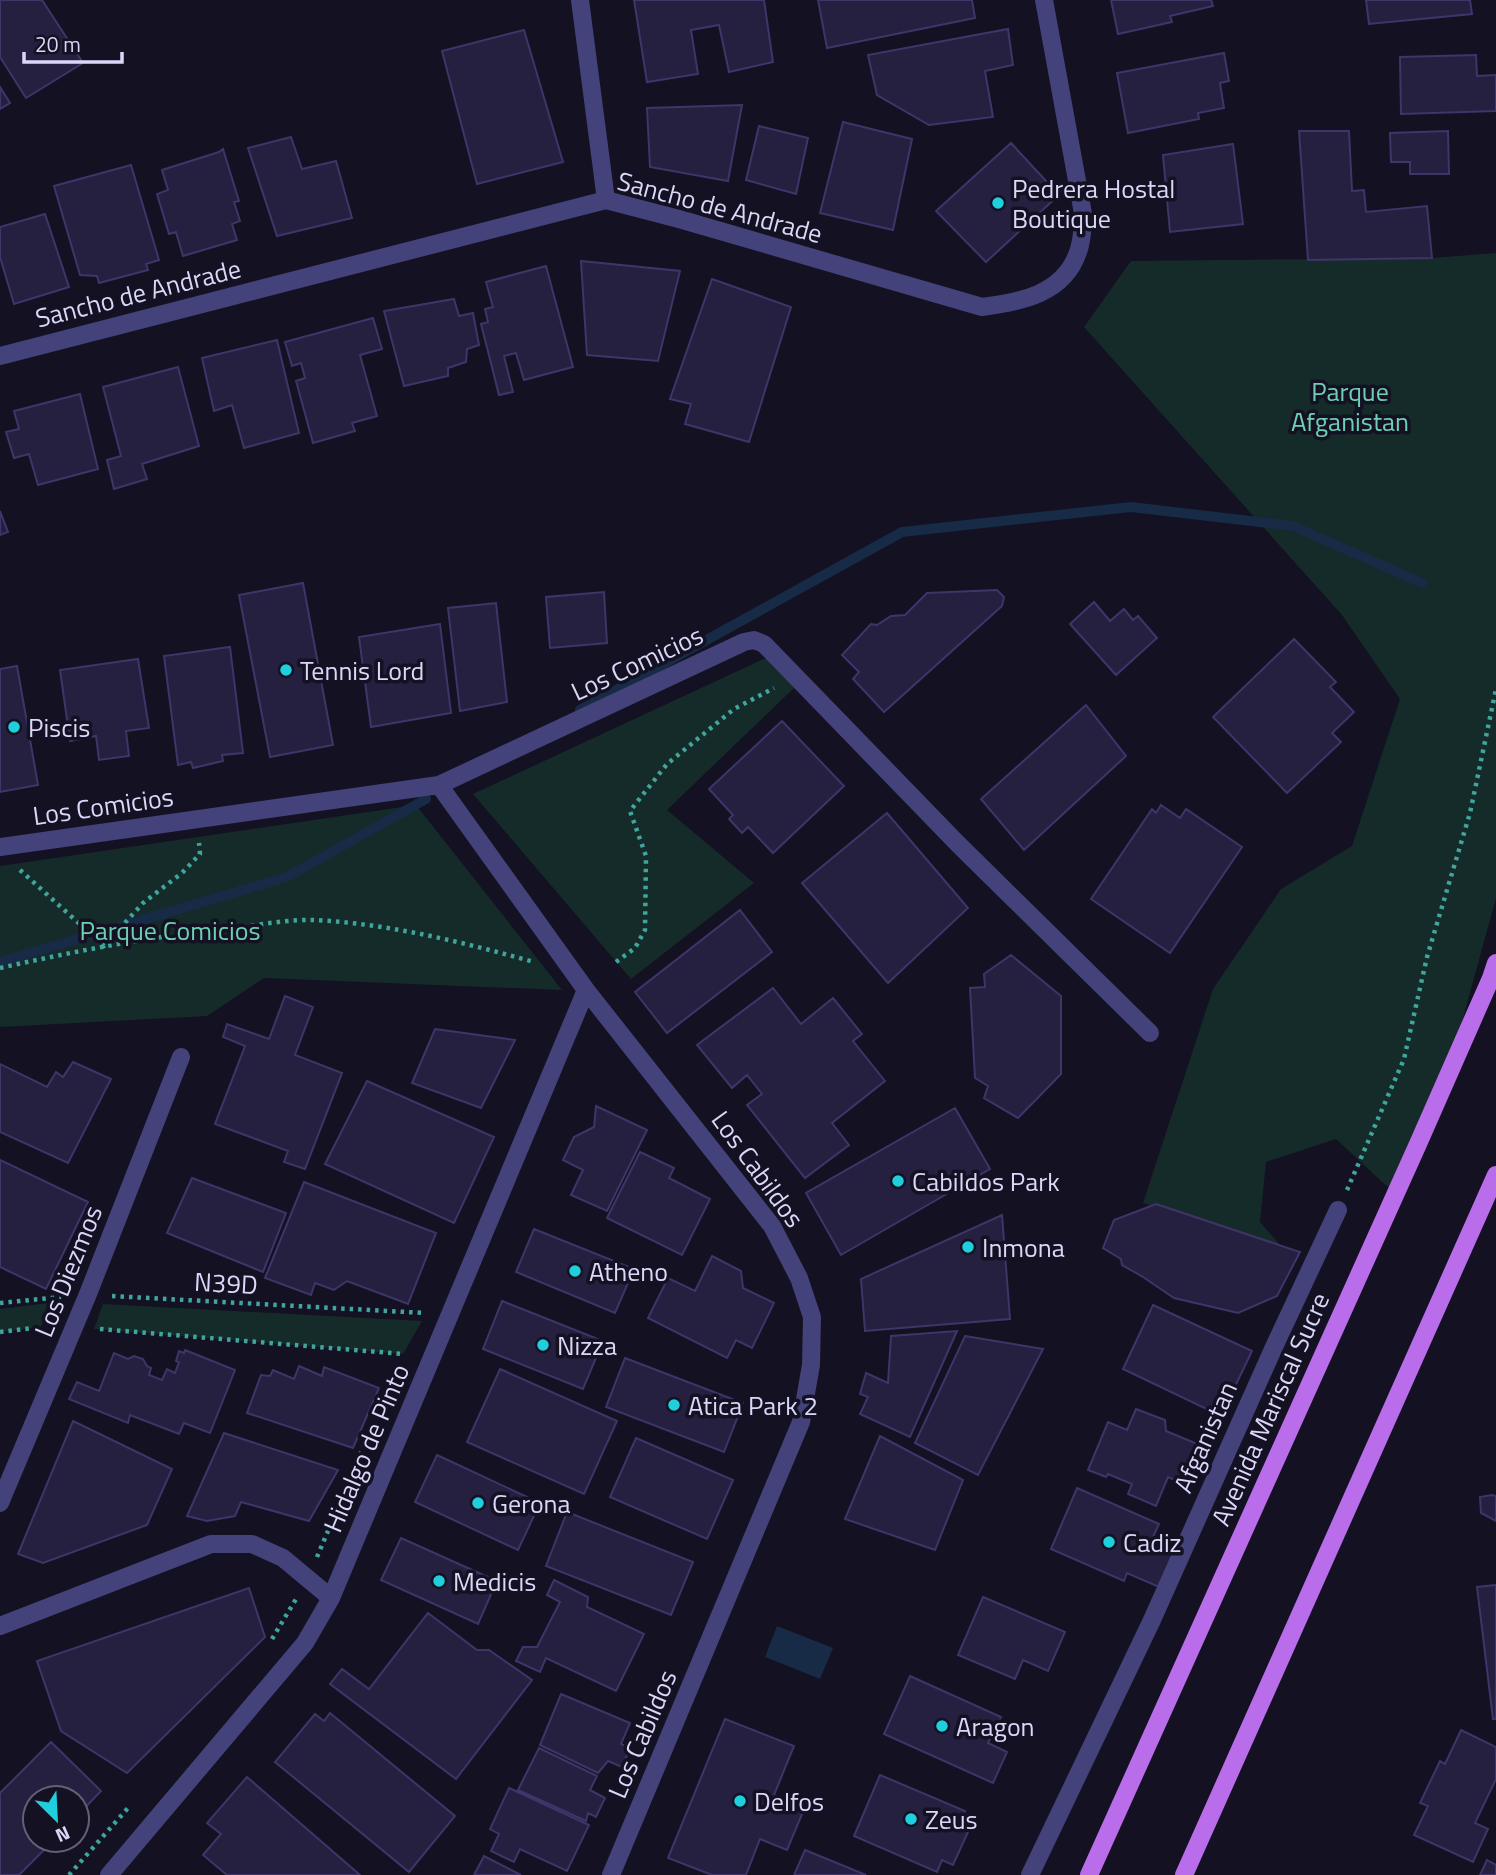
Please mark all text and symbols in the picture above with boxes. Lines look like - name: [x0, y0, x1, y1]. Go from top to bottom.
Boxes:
- scale bar: [24, 21, 122, 65]
- text: 20 m: [35, 28, 81, 60]
- street label: Sancho de Andrade: [613, 161, 827, 253]
- place label: Pedrera Hostal Boutique: [1012, 169, 1175, 238]
- marker: Pedrera Hostal Boutique: [990, 195, 1006, 211]
- street label: Sancho de Andrade: [31, 249, 245, 337]
- park label: Parque Afganistan: [1291, 372, 1409, 441]
- street label: Los Comicios: [565, 615, 709, 711]
- place label: Tennis Lord: [300, 651, 424, 690]
- marker: Tennis Lord: [278, 662, 294, 678]
- place label: Piscis: [28, 708, 90, 747]
- marker: Piscis: [6, 719, 22, 735]
- street label: Los Comicios: [30, 777, 176, 835]
- park label: Parque Comicios: [79, 911, 261, 950]
- street label: Los Cabildos: [702, 1103, 814, 1235]
- place label: Cabildos Park: [912, 1162, 1060, 1201]
- marker: Cabildos Park: [890, 1173, 906, 1189]
- street label: Los Diezmos: [24, 1199, 112, 1343]
- place label: Inmona: [982, 1228, 1065, 1267]
- marker: Inmona: [960, 1239, 976, 1255]
- place label: Atheno: [589, 1252, 668, 1291]
- street label: N39D: [193, 1262, 259, 1304]
- marker: Atheno: [567, 1263, 583, 1279]
- street label: Avenida Mariscal Sucre: [1201, 1286, 1339, 1532]
- place label: Nizza: [557, 1326, 617, 1365]
- marker: Nizza: [535, 1337, 551, 1353]
- street label: Hidalgo de Pinto: [313, 1358, 419, 1538]
- street label: Afganistan: [1163, 1375, 1247, 1499]
- place label: Atica Park 2: [688, 1386, 818, 1425]
- marker: Atica Park 2: [666, 1397, 682, 1413]
- place label: Gerona: [492, 1484, 571, 1523]
- marker: Gerona: [470, 1495, 486, 1511]
- place label: Cadiz: [1123, 1523, 1181, 1562]
- marker: Cadiz: [1101, 1534, 1117, 1550]
- place label: Medicis: [453, 1562, 536, 1601]
- marker: Medicis: [431, 1573, 447, 1589]
- street label: Los Cabildos: [597, 1664, 687, 1804]
- place label: Aragon: [956, 1707, 1035, 1746]
- marker: Aragon: [934, 1718, 950, 1734]
- place label: Delfos: [754, 1782, 824, 1821]
- north arrow: [21, 1784, 91, 1854]
- marker: Delfos: [732, 1793, 748, 1809]
- place label: Zeus: [925, 1800, 978, 1839]
- marker: Zeus: [903, 1811, 919, 1827]
- text: N: [51, 1819, 75, 1851]

